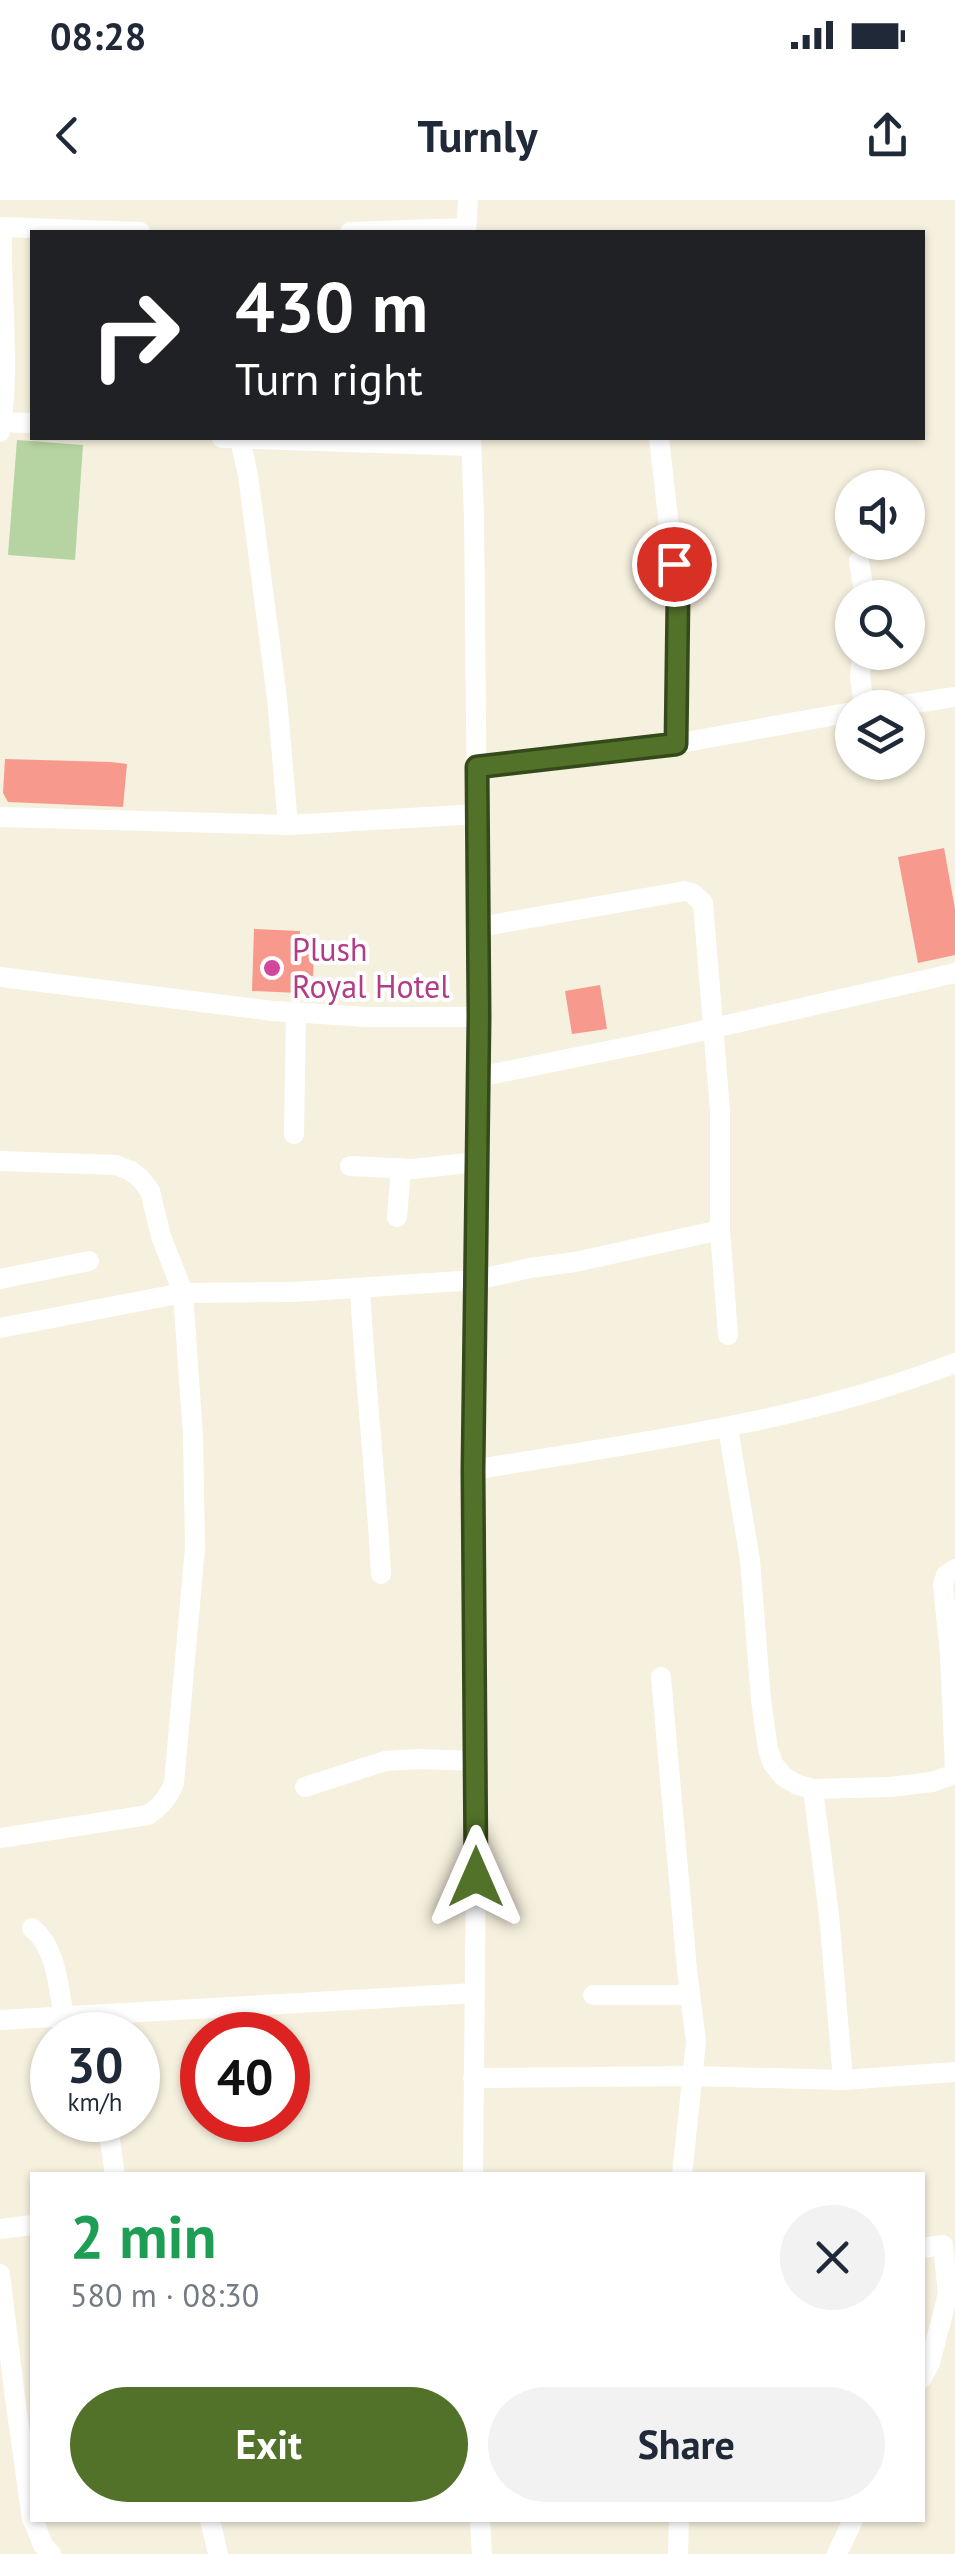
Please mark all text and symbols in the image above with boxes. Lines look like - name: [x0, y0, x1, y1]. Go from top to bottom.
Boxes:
- text: 08:28: [50, 11, 146, 60]
- text: Turnly: [417, 106, 538, 164]
- icon: back: [40, 108, 95, 163]
- icon: share: [860, 108, 915, 163]
- text: 430 m: [235, 261, 428, 351]
- icon: right: [70, 270, 200, 400]
- text: Turn right: [235, 349, 423, 407]
- map controls: [835, 470, 925, 780]
- button: sound: [835, 470, 925, 560]
- pin: [632, 522, 717, 607]
- icon: arrive: [647, 537, 702, 592]
- button: search: [835, 580, 925, 670]
- button: layers: [835, 690, 925, 780]
- place label: Plush Royal Hotel: [292, 928, 450, 1007]
- marker: Plush Royal Hotel: [261, 957, 283, 979]
- position arrow: [424, 1825, 528, 1929]
- speed limit sign: 40: [180, 2012, 310, 2142]
- text: 30: [67, 2032, 123, 2097]
- text: km/h: [68, 2086, 122, 2118]
- text: 2 min: [70, 2197, 216, 2275]
- button: close: [780, 2205, 885, 2310]
- text: 580 m · 08:30: [70, 2274, 259, 2316]
- button: Exit: [70, 2387, 468, 2502]
- button: Share: [488, 2387, 885, 2502]

